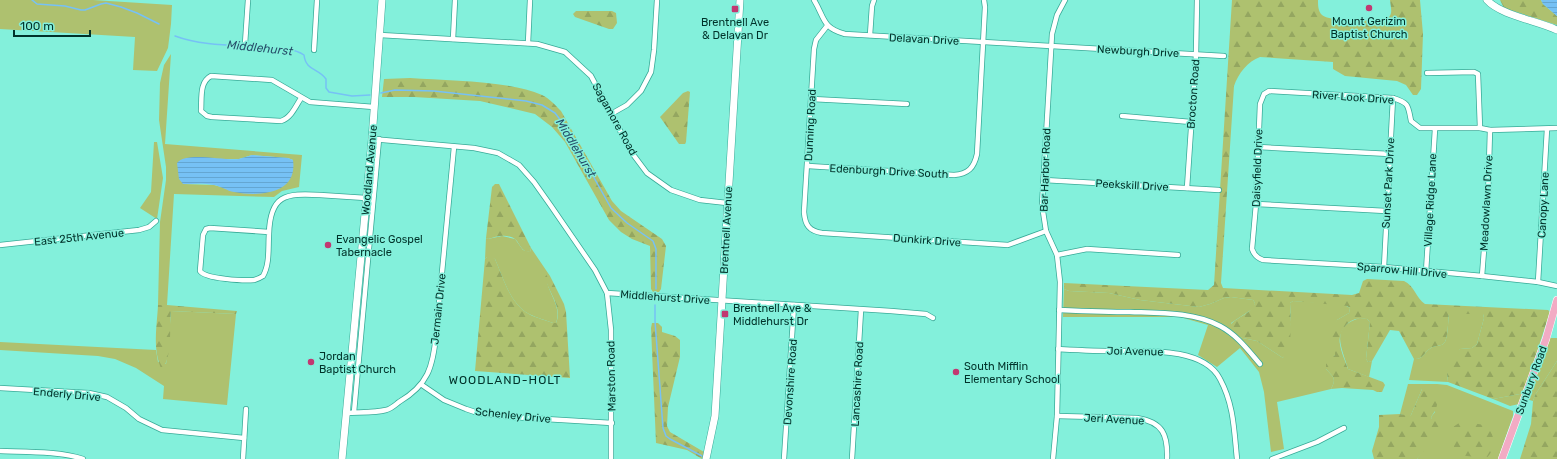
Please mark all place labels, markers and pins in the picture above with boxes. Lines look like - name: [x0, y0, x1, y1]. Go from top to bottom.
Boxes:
- marker: Mount Gerizim Baptist Church: [1364, 3, 1374, 13]
- marker: Brentnell Ave & Delavan Dr: [730, 4, 740, 14]
- place label: Mount Gerizim Baptist Church: [1331, 15, 1407, 41]
- place label: Brentnell Ave & Delavan Dr: [701, 16, 769, 42]
- place label: Evangelic Gospel Tabernacle: [336, 233, 423, 259]
- marker: Evangelic Gospel Tabernacle: [323, 240, 333, 250]
- place label: Brentnell Ave & Middlehurst Dr: [733, 302, 812, 328]
- marker: Brentnell Ave & Middlehurst Dr: [720, 309, 730, 319]
- place label: Jordan Baptist Church: [319, 350, 396, 376]
- marker: Jordan Baptist Church: [306, 357, 316, 367]
- place label: South Mifflin Elementary School: [964, 360, 1060, 386]
- marker: South Mifflin Elementary School: [951, 367, 961, 377]

